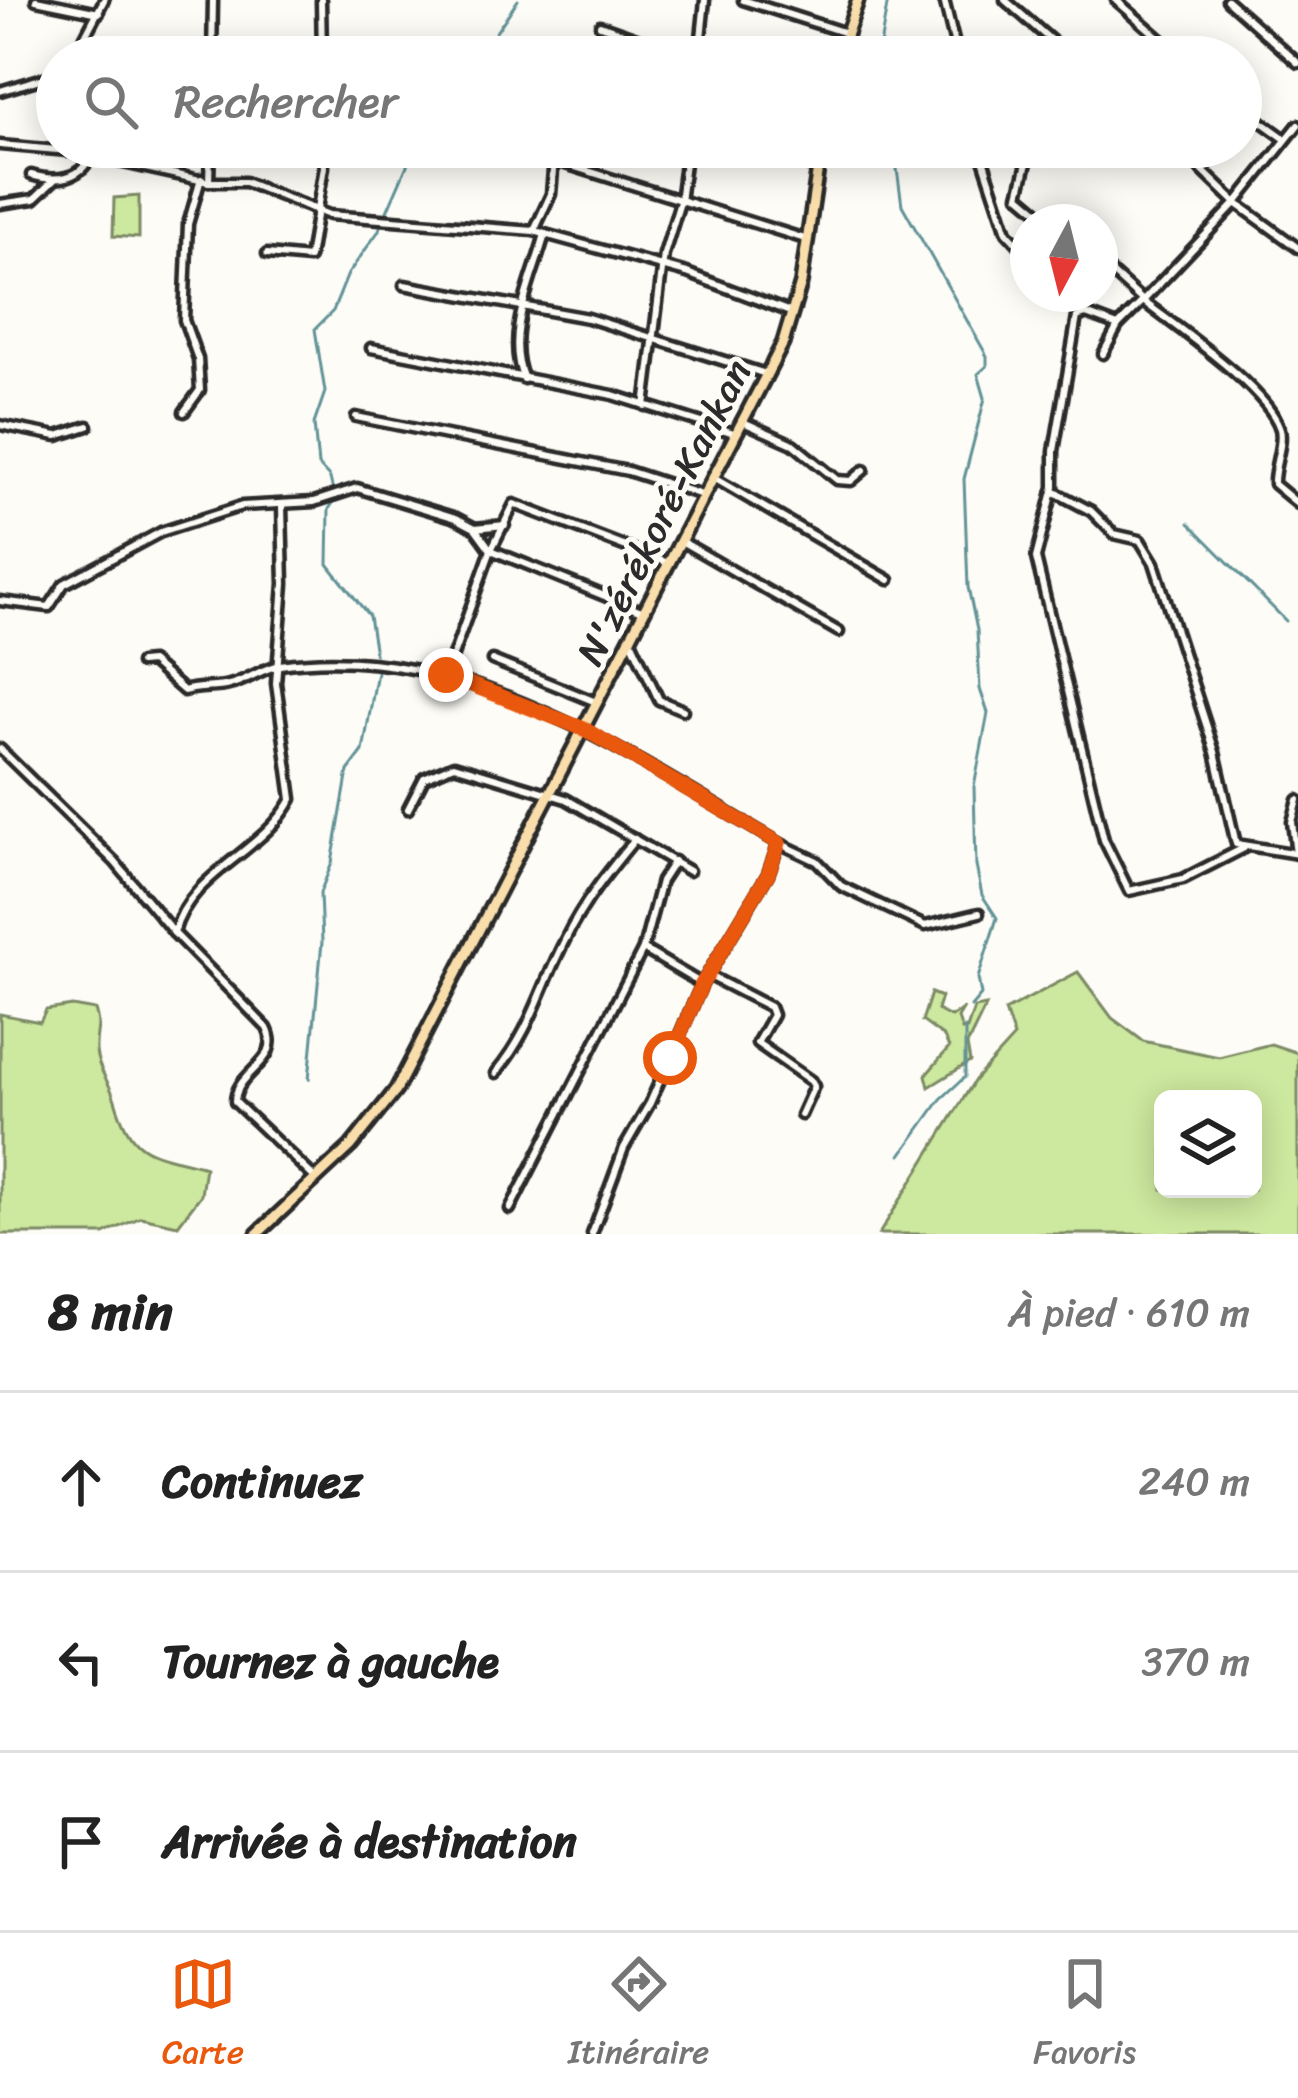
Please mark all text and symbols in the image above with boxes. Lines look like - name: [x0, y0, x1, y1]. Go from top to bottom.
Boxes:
- search box: [36, 36, 1262, 168]
- text: Rechercher: [174, 62, 398, 142]
- icon: search: [78, 69, 144, 135]
- north arrow: [1010, 204, 1118, 312]
- street label: N'zérékoré-Kankan: [556, 346, 770, 678]
- route end: [419, 648, 473, 702]
- route start: [643, 1031, 697, 1085]
- map controls: [1154, 1090, 1262, 1198]
- button: layers: [1154, 1090, 1262, 1198]
- text: 8 min: [48, 1267, 173, 1357]
- text: À pied · 610 m: [1008, 1278, 1250, 1347]
- text: Continuez: [162, 1442, 362, 1522]
- text: 240 m: [1138, 1447, 1250, 1516]
- icon: ahead: [48, 1449, 114, 1515]
- text: Tournez à gauche: [162, 1622, 499, 1702]
- text: 370 m: [1142, 1627, 1250, 1696]
- icon: left: [48, 1629, 114, 1695]
- text: Arrivée à destination: [162, 1802, 577, 1882]
- icon: arrive: [48, 1809, 114, 1875]
- tab: Carte: [162, 1951, 244, 2081]
- tab: Itinéraire: [568, 1951, 709, 2081]
- tab: Favoris: [1033, 1951, 1136, 2081]

